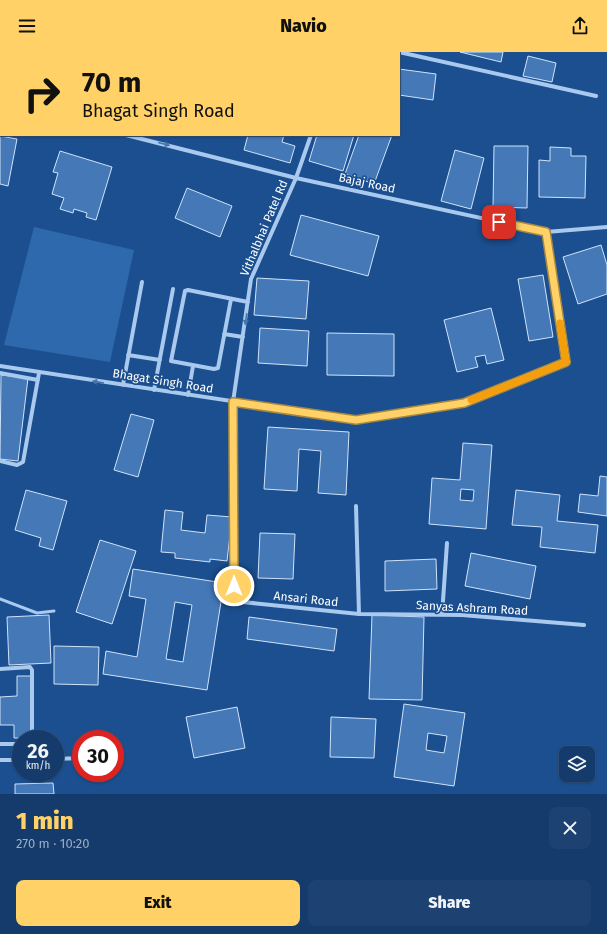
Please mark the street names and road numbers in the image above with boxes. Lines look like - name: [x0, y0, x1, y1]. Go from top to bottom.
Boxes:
- street label: Bajaj Road: [337, 170, 397, 196]
- street label: Vithalbhai Patel Rd: [237, 178, 291, 278]
- street label: Bhagat Singh Road: [112, 366, 214, 396]
- street label: Ansari Road: [273, 589, 339, 609]
- street label: Sanyas Ashram Road: [416, 598, 528, 618]

